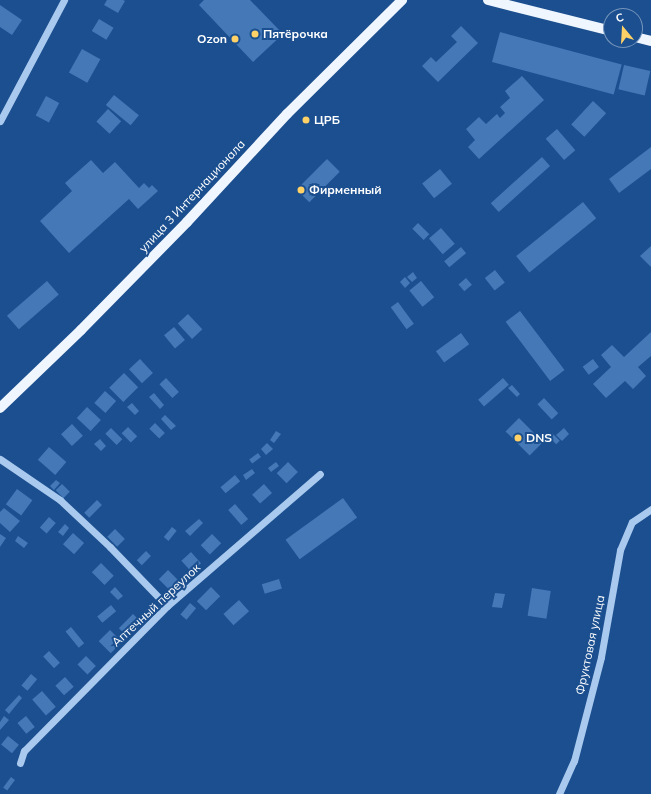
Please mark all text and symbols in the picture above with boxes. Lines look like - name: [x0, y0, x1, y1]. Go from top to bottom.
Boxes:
- north arrow: [603, 8, 643, 48]
- text: С: [614, 10, 625, 25]
- place label: Пятёрочка: [263, 27, 328, 41]
- marker: Пятёрочка: [250, 29, 260, 39]
- place label: Ozon: [197, 32, 227, 46]
- marker: Ozon: [230, 34, 240, 44]
- place label: ЦРБ: [314, 113, 340, 127]
- marker: ЦРБ: [301, 115, 311, 125]
- street label: улица 3 Интернационала: [136, 137, 248, 255]
- place label: Фирменный: [309, 183, 382, 197]
- marker: Фирменный: [296, 185, 306, 195]
- place label: DNS: [526, 431, 552, 445]
- marker: DNS: [513, 433, 523, 443]
- street label: Аптечный переулок: [109, 560, 203, 650]
- street label: Фруктовая улица: [572, 594, 608, 696]

